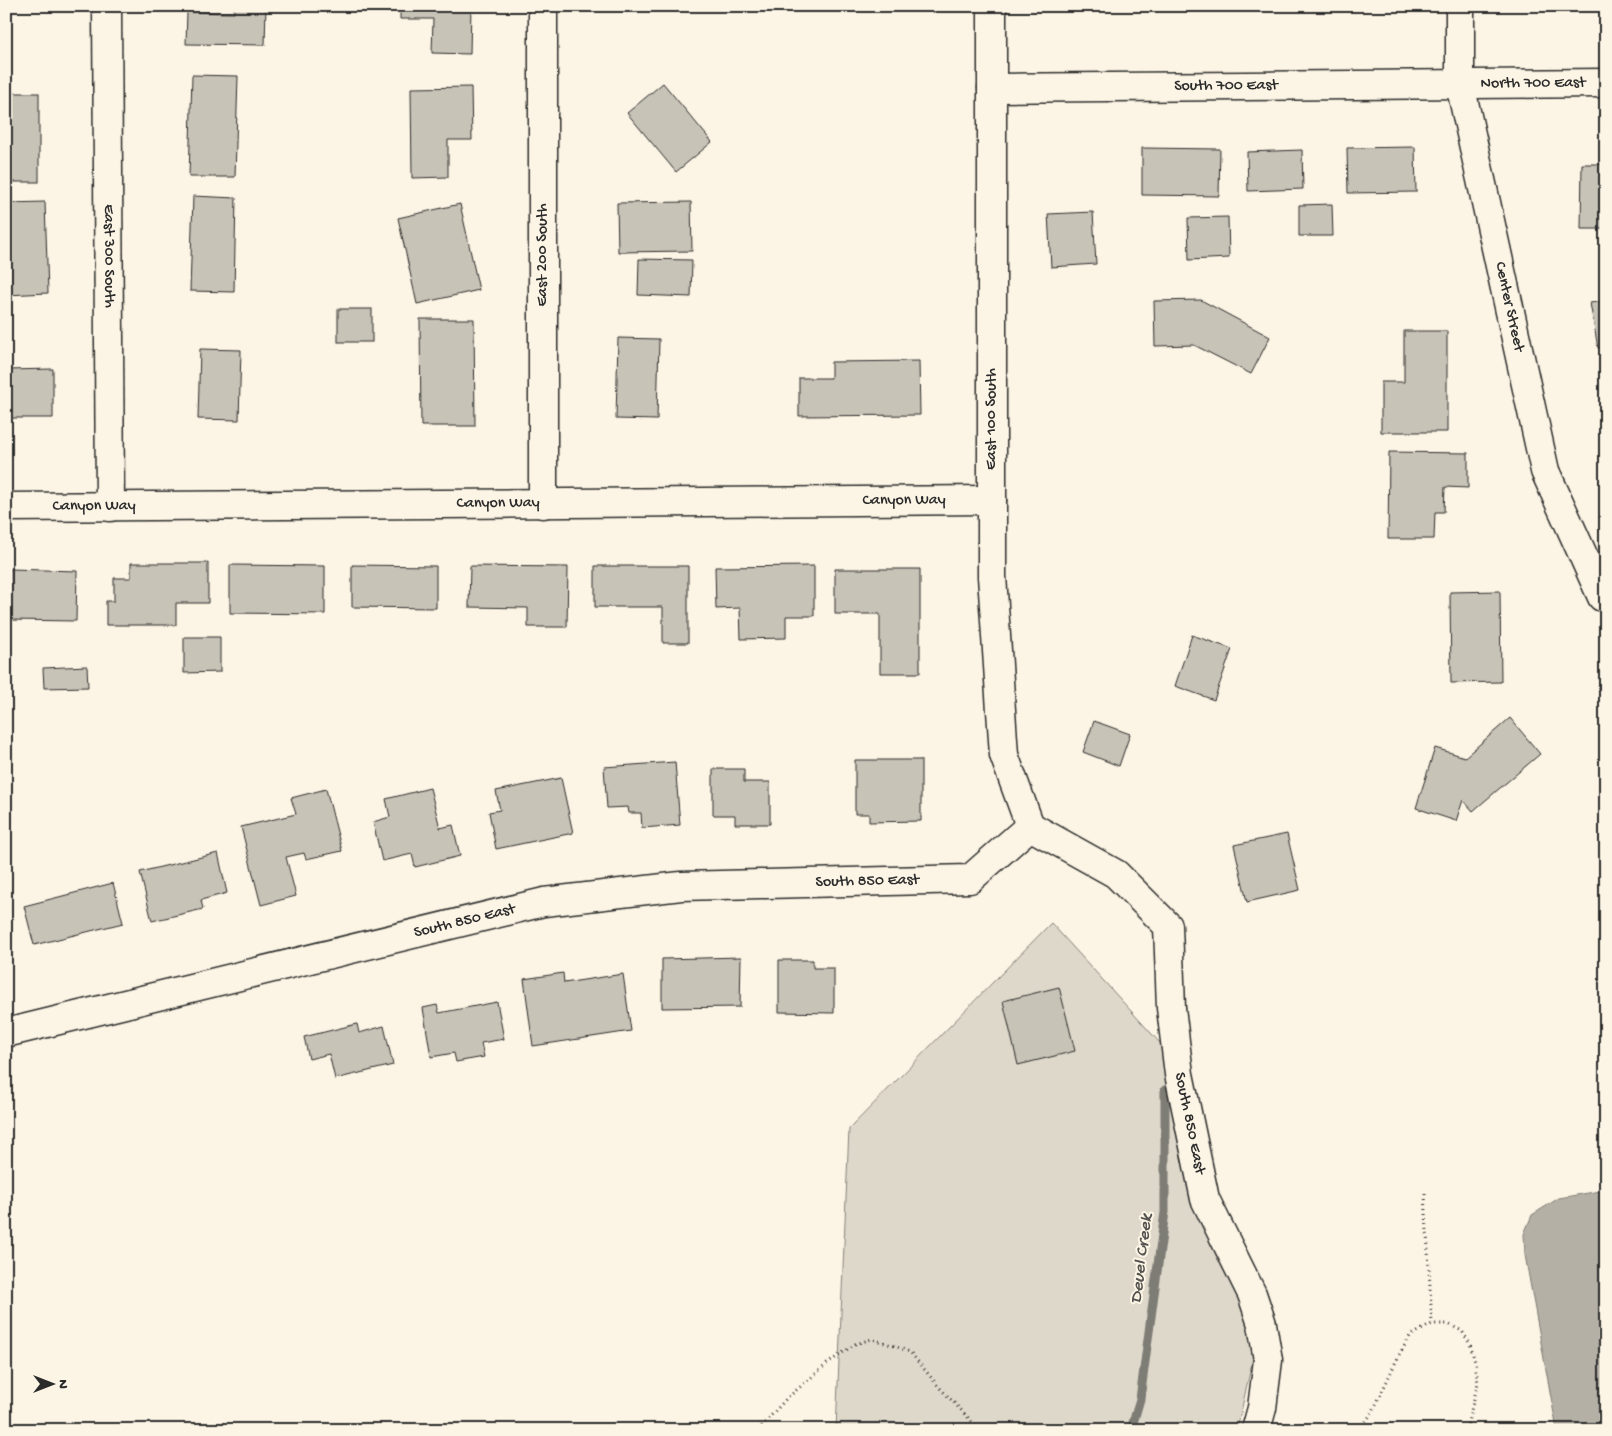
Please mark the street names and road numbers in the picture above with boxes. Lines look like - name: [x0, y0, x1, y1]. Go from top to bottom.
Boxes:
- street label: North 700 East: [1480, 74, 1587, 94]
- street label: South 700 East: [1174, 76, 1279, 96]
- street label: East 200 South: [534, 203, 553, 307]
- street label: East 300 South: [99, 204, 118, 308]
- street label: Center Street: [1490, 260, 1528, 355]
- street label: East 100 South: [983, 368, 1002, 470]
- street label: Canyon Way: [862, 491, 946, 510]
- street label: Canyon Way: [456, 494, 540, 513]
- street label: Canyon Way: [52, 497, 136, 516]
- street label: South 850 East: [815, 871, 921, 892]
- street label: South 850 East: [412, 900, 519, 943]
- street label: South 850 East: [1169, 1071, 1209, 1177]

